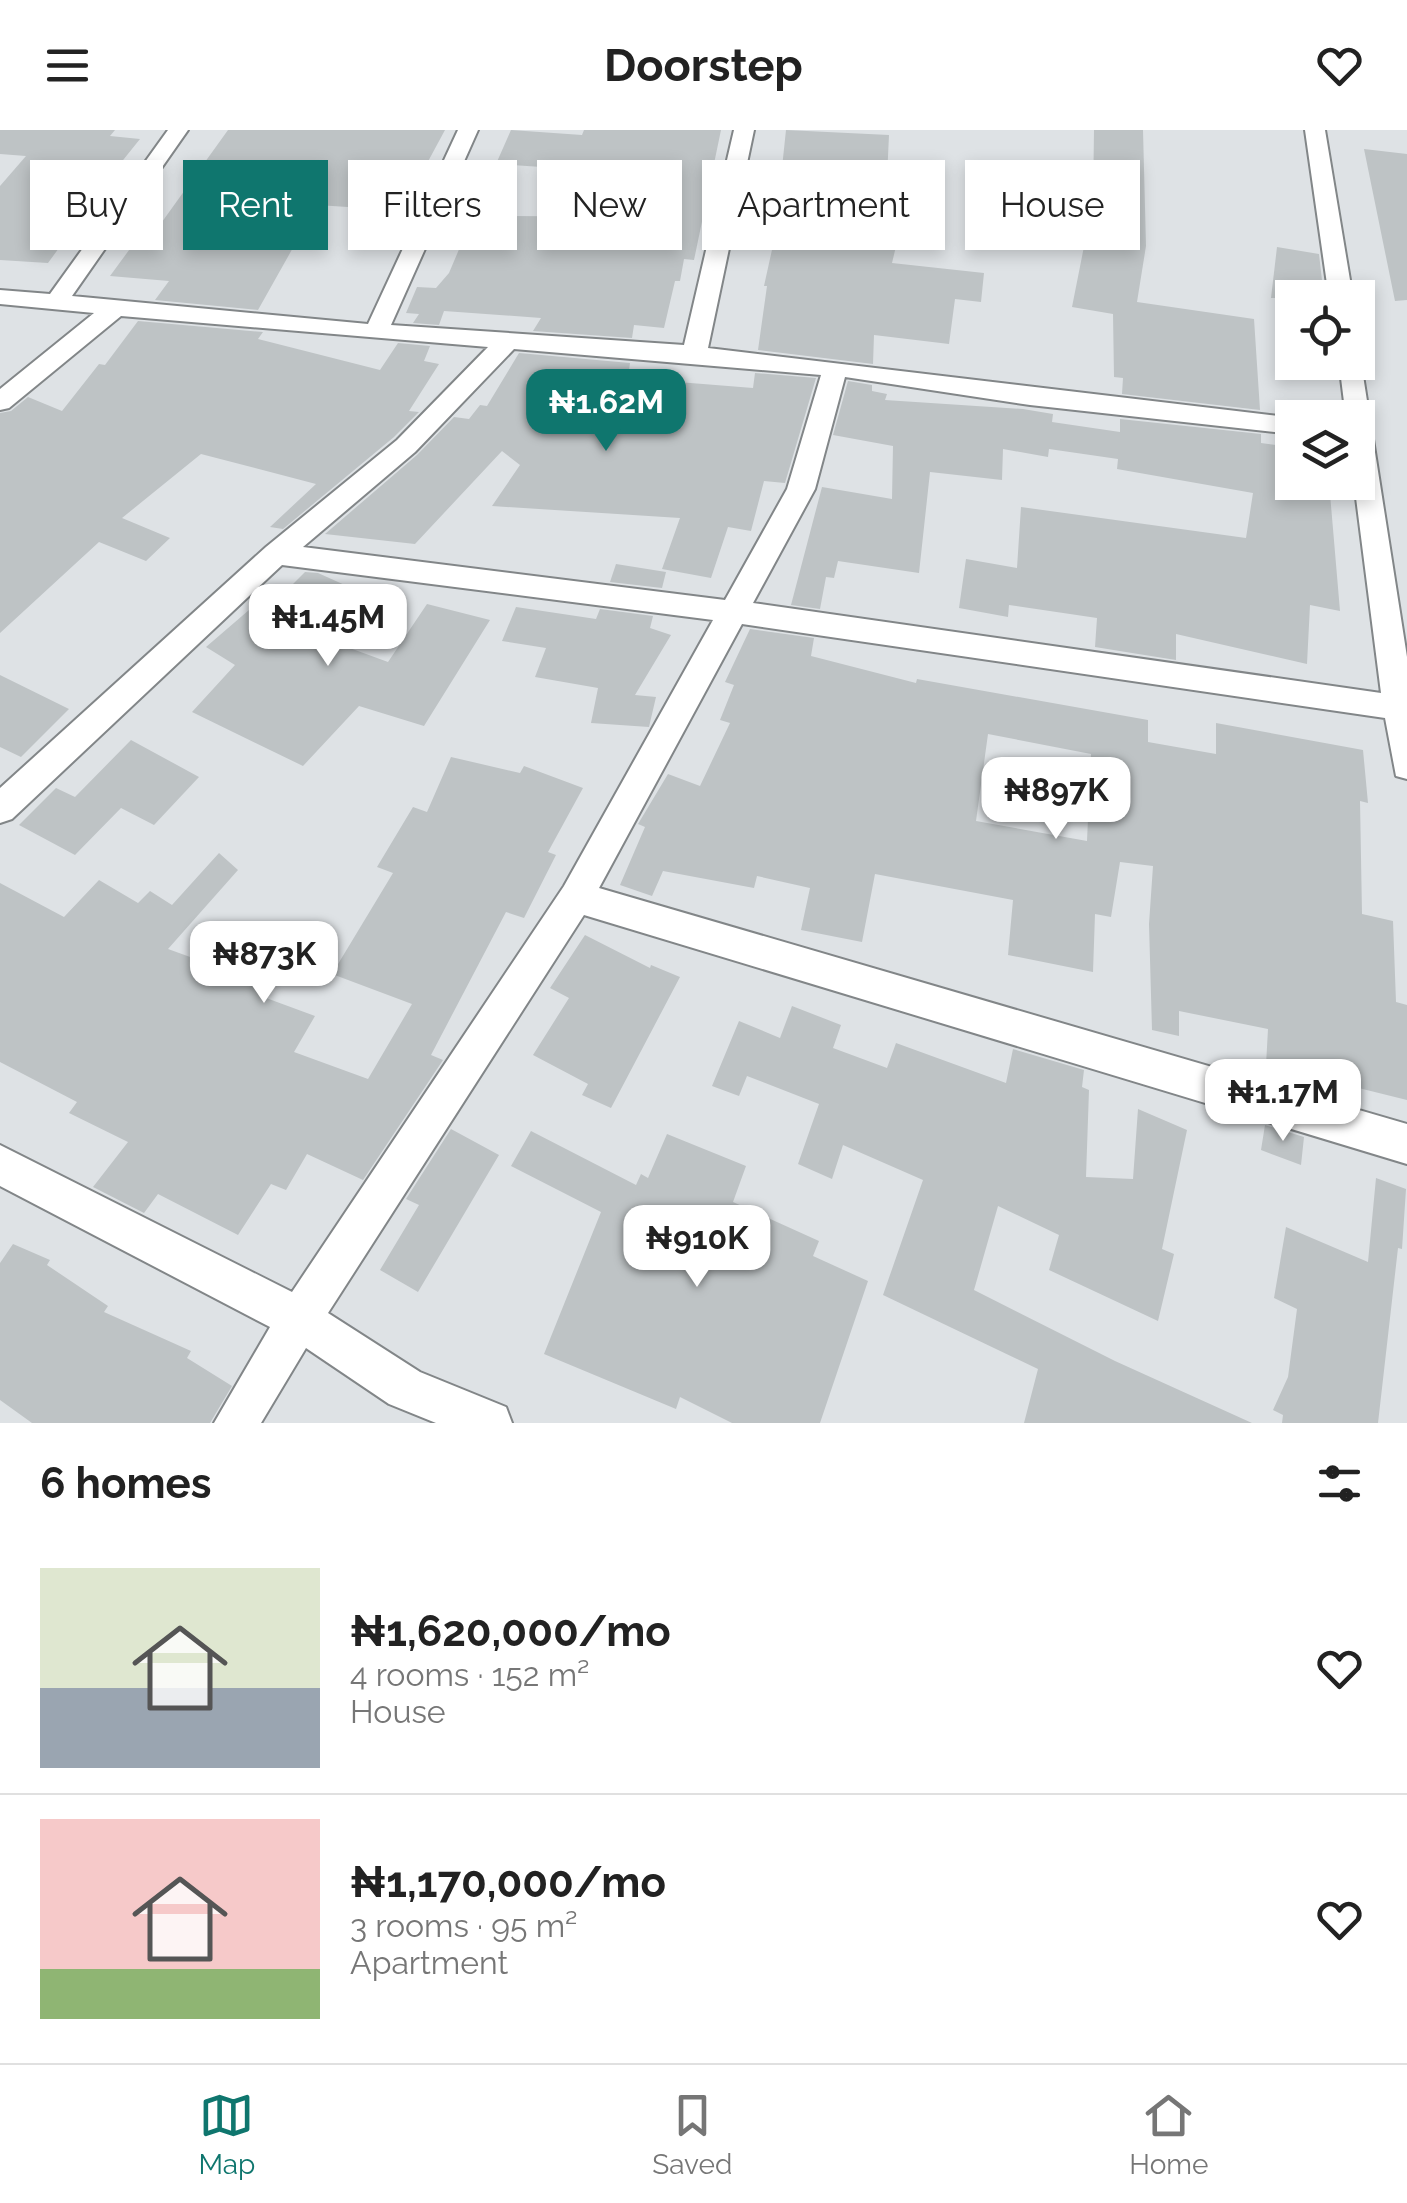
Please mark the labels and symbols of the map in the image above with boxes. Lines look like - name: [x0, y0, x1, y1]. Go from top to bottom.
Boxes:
- pin: ₦1.62M: [525, 369, 687, 454]
- pin: ₦1.45M: [247, 584, 409, 669]
- pin: ₦897K: [986, 757, 1126, 842]
- pin: ₦873K: [194, 921, 334, 1006]
- pin: ₦1.17M: [1202, 1059, 1364, 1144]
- pin: ₦910K: [627, 1205, 767, 1290]

